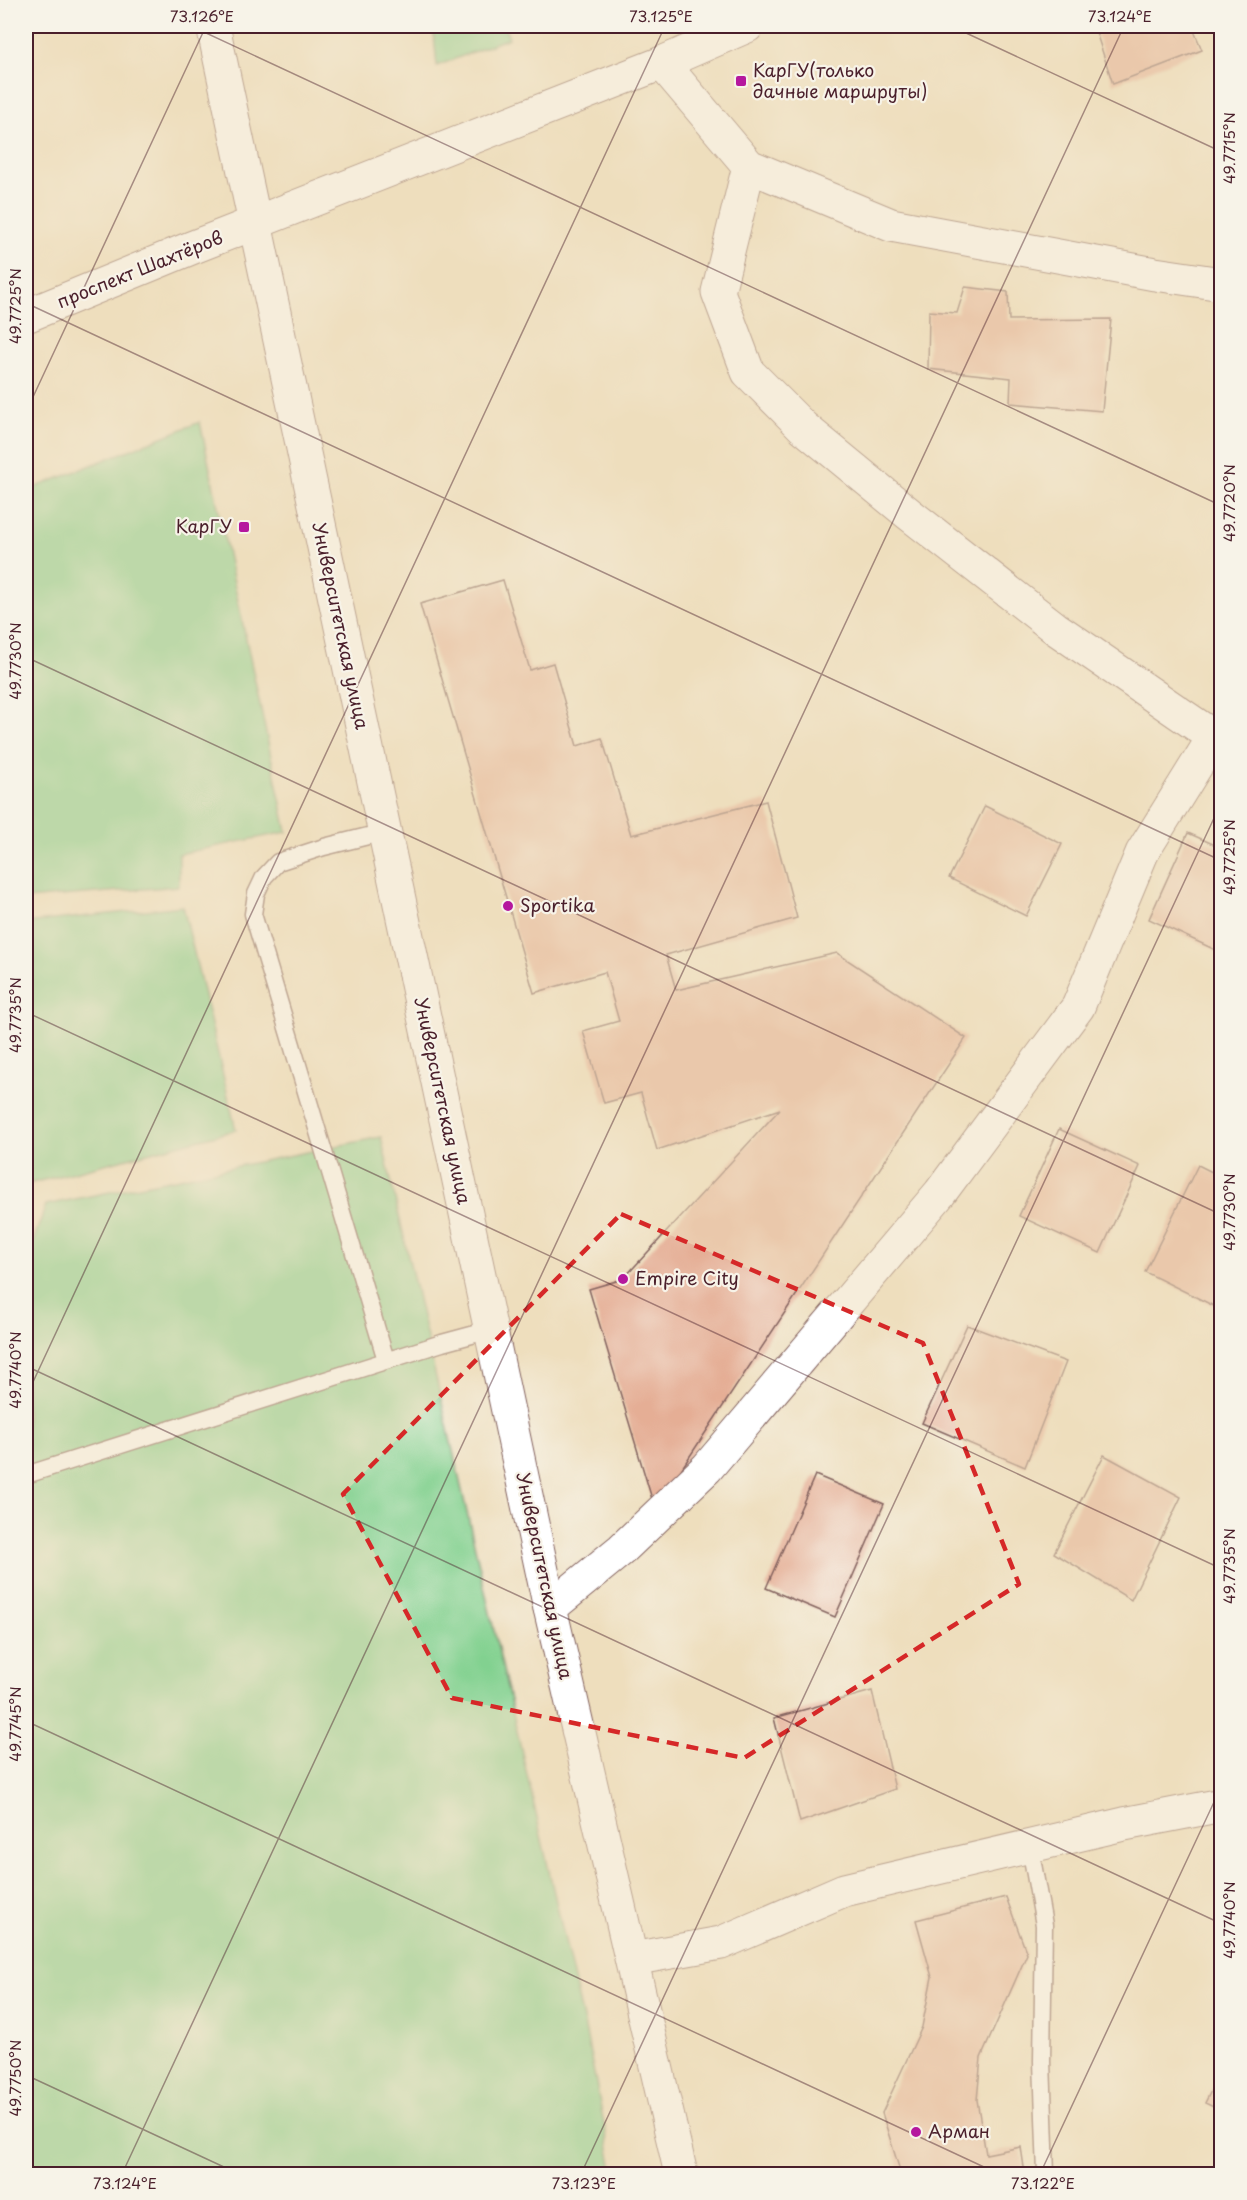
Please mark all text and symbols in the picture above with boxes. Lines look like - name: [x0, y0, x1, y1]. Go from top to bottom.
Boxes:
- text: 73.126°E: [170, 4, 234, 27]
- text: 73.125°E: [629, 4, 693, 27]
- text: 73.124°E: [1088, 4, 1152, 27]
- place label: КарГУ(только дачные маршруты): [753, 56, 928, 104]
- marker: КарГУ(только дачные маршруты): [734, 74, 748, 88]
- text: 49.7715°N: [1217, 112, 1240, 184]
- street label: проспект Шахтёров: [52, 223, 226, 314]
- text: 49.7725°N: [3, 268, 26, 344]
- text: 49.7720°N: [1217, 464, 1240, 542]
- place label: КарГУ: [176, 512, 232, 539]
- marker: КарГУ: [237, 520, 251, 534]
- street label: Университетская улица: [306, 520, 377, 732]
- text: 49.7730°N: [3, 622, 26, 700]
- text: 49.7725°N: [1217, 819, 1240, 895]
- place label: Sportika: [520, 891, 595, 918]
- marker: Sportika: [501, 899, 515, 913]
- text: 49.7735°N: [3, 977, 26, 1053]
- street label: Университетская улица: [408, 995, 479, 1207]
- text: 49.7730°N: [1217, 1173, 1240, 1251]
- place label: Empire City: [635, 1264, 739, 1291]
- marker: Empire City: [616, 1272, 630, 1286]
- text: 49.7740°N: [3, 1331, 26, 1409]
- street label: Университетская улица: [510, 1470, 581, 1682]
- text: 49.7735°N: [1217, 1528, 1240, 1604]
- text: 49.7745°N: [3, 1686, 26, 1762]
- text: 49.7740°N: [1217, 1881, 1240, 1959]
- text: 49.7750°N: [3, 2039, 26, 2117]
- place label: Арман: [928, 2117, 990, 2144]
- marker: Арман: [909, 2125, 923, 2139]
- text: 73.124°E: [93, 2171, 157, 2194]
- text: 73.123°E: [552, 2171, 616, 2194]
- text: 73.122°E: [1011, 2171, 1075, 2194]

